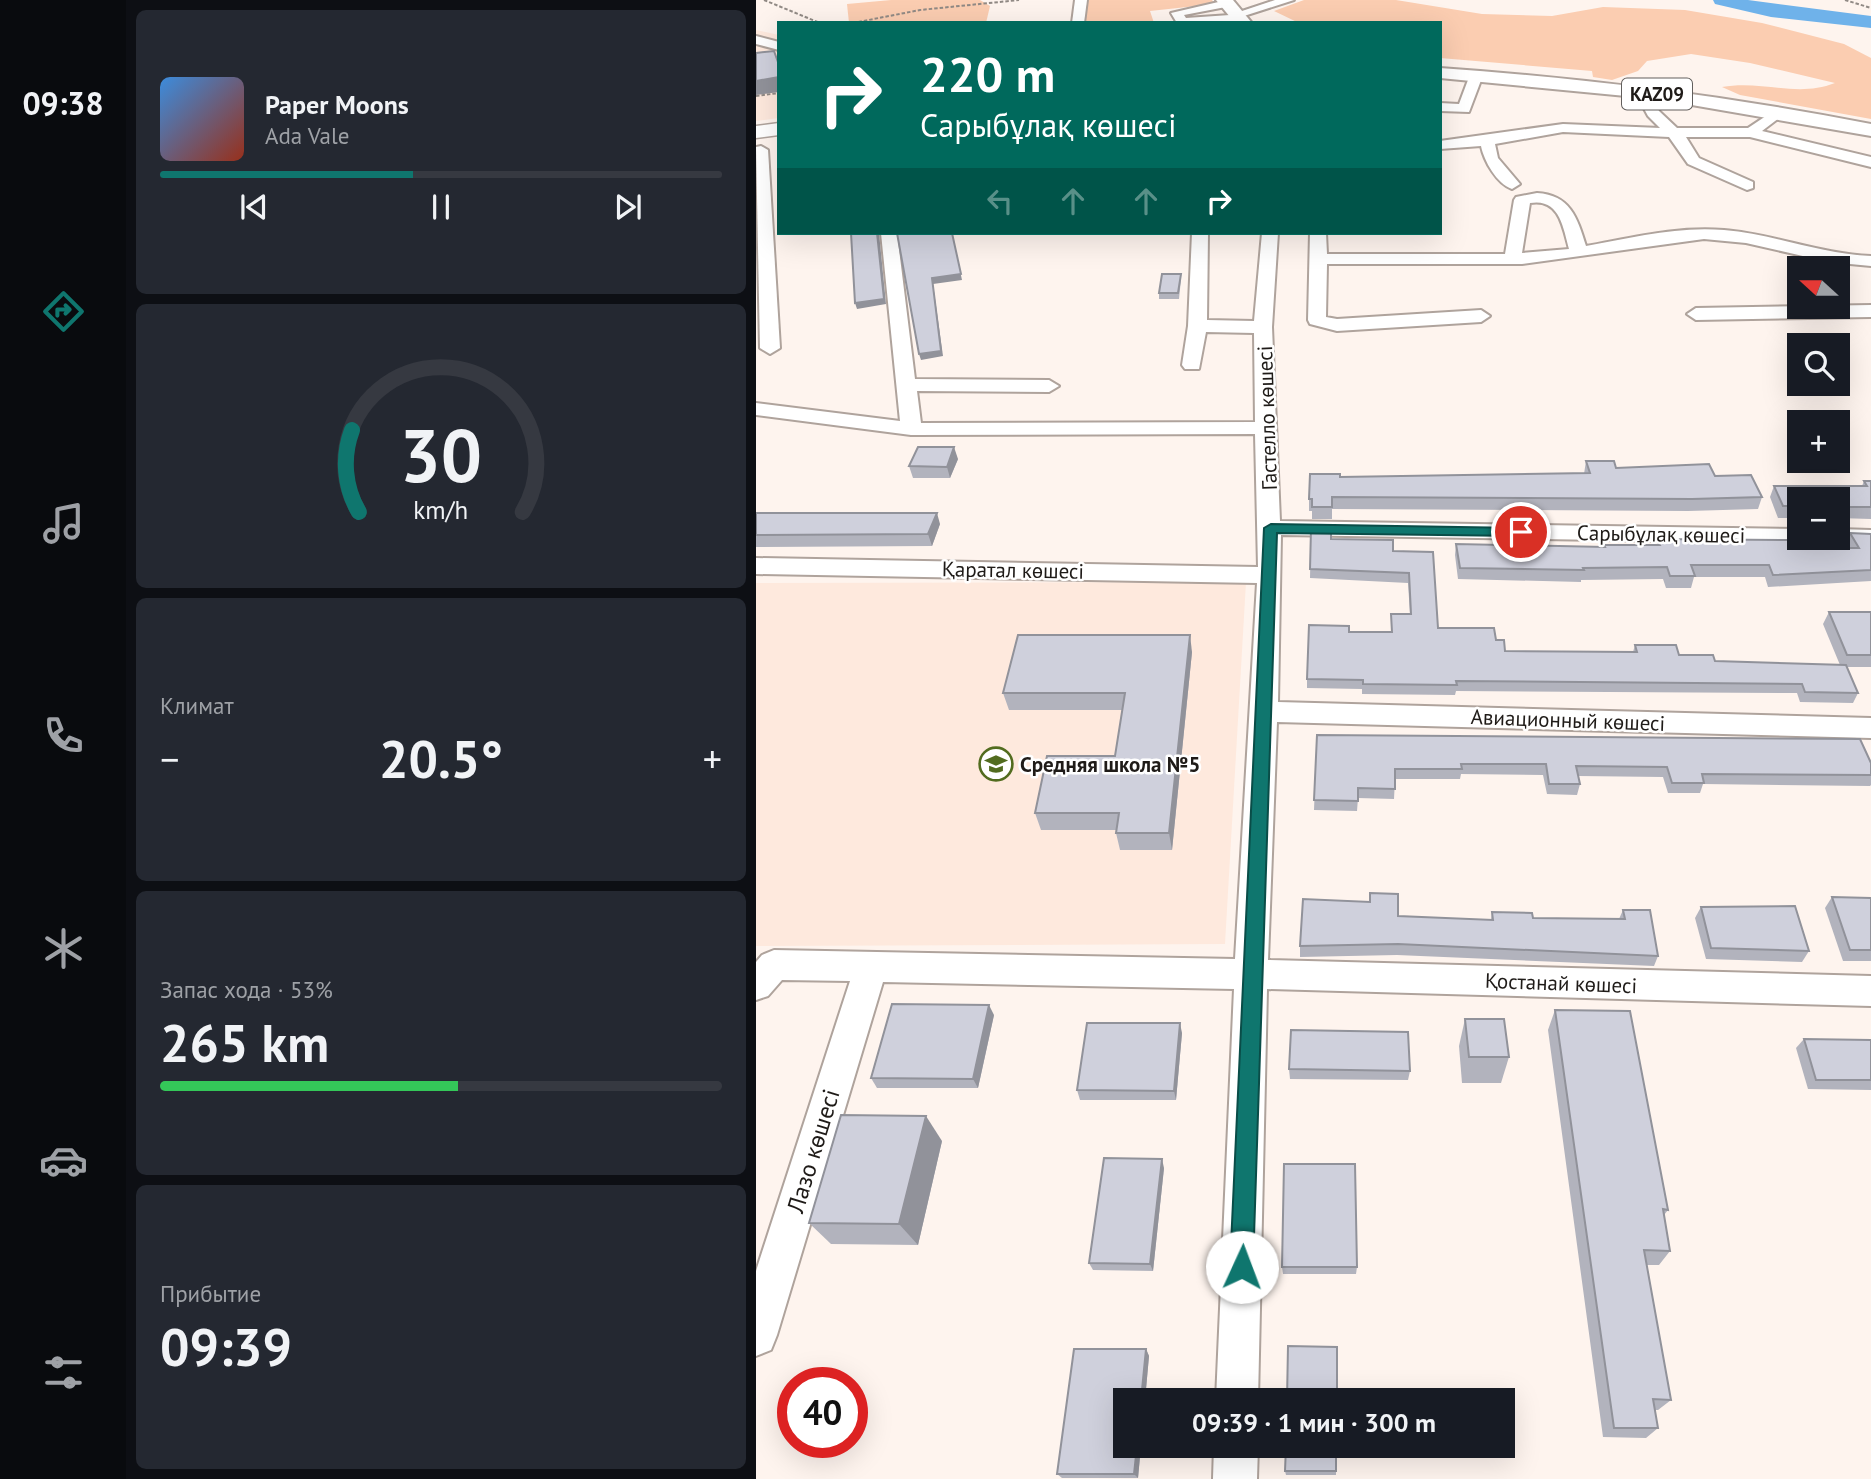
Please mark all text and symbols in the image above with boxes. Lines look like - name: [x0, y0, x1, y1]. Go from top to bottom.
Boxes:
- text: 220 m: [920, 42, 1055, 106]
- icon: right: [805, 49, 896, 140]
- road number: KAZ09: [1622, 78, 1692, 110]
- text: 09:38: [22, 82, 104, 124]
- text: Paper Moons: [265, 88, 409, 121]
- text: Сарыбұлақ көшесі: [920, 104, 1176, 146]
- text: Ada Vale: [265, 121, 349, 150]
- icon: left: [981, 182, 1019, 220]
- icon: ahead: [1054, 182, 1092, 220]
- icon: ahead: [1127, 182, 1165, 220]
- icon: right: [1200, 182, 1238, 220]
- icon: previous: [235, 188, 273, 226]
- icon: pause: [422, 188, 460, 226]
- icon: next: [609, 188, 647, 226]
- north arrow: [1787, 256, 1850, 318]
- map controls: [1787, 256, 1850, 550]
- icon: directions: [39, 287, 88, 336]
- button: search: [1787, 333, 1850, 396]
- street label: Гастелло көшесі: [1251, 345, 1283, 491]
- text: 30: [400, 408, 482, 502]
- button: +: [1787, 410, 1850, 473]
- button: −: [1787, 487, 1850, 550]
- text: km/h: [414, 493, 468, 525]
- icon: music: [39, 499, 88, 548]
- pin: [1491, 502, 1551, 562]
- icon: arrive: [1502, 513, 1540, 551]
- street label: Сарыбұлақ көшесі: [1577, 519, 1745, 549]
- street label: Қаратал көшесі: [942, 555, 1084, 585]
- text: Климат: [160, 691, 234, 720]
- street label: Авиационный көшесі: [1470, 703, 1666, 737]
- icon: phone: [39, 711, 88, 760]
- text: 20.5°: [379, 725, 503, 792]
- text: −: [160, 734, 179, 783]
- text: +: [703, 734, 722, 783]
- school or university icon: Средняя школа №5: [977, 745, 1015, 783]
- place label: Средняя школа №5: [1020, 751, 1200, 778]
- icon: climate: [39, 924, 88, 973]
- street label: Қостанай көшесі: [1484, 967, 1638, 999]
- text: Запас хода · 53%: [160, 975, 333, 1004]
- text: 265 km: [160, 1009, 329, 1076]
- street label: Лазо көшесі: [779, 1085, 846, 1218]
- icon: car: [39, 1136, 88, 1185]
- position arrow: [1205, 1230, 1279, 1304]
- text: Прибытие: [160, 1279, 261, 1308]
- text: 09:39: [160, 1313, 292, 1380]
- icon: filters: [39, 1348, 88, 1397]
- speed limit sign: 40: [777, 1367, 868, 1458]
- text: 09:39 · 1 мин · 300 m: [1192, 1406, 1436, 1439]

